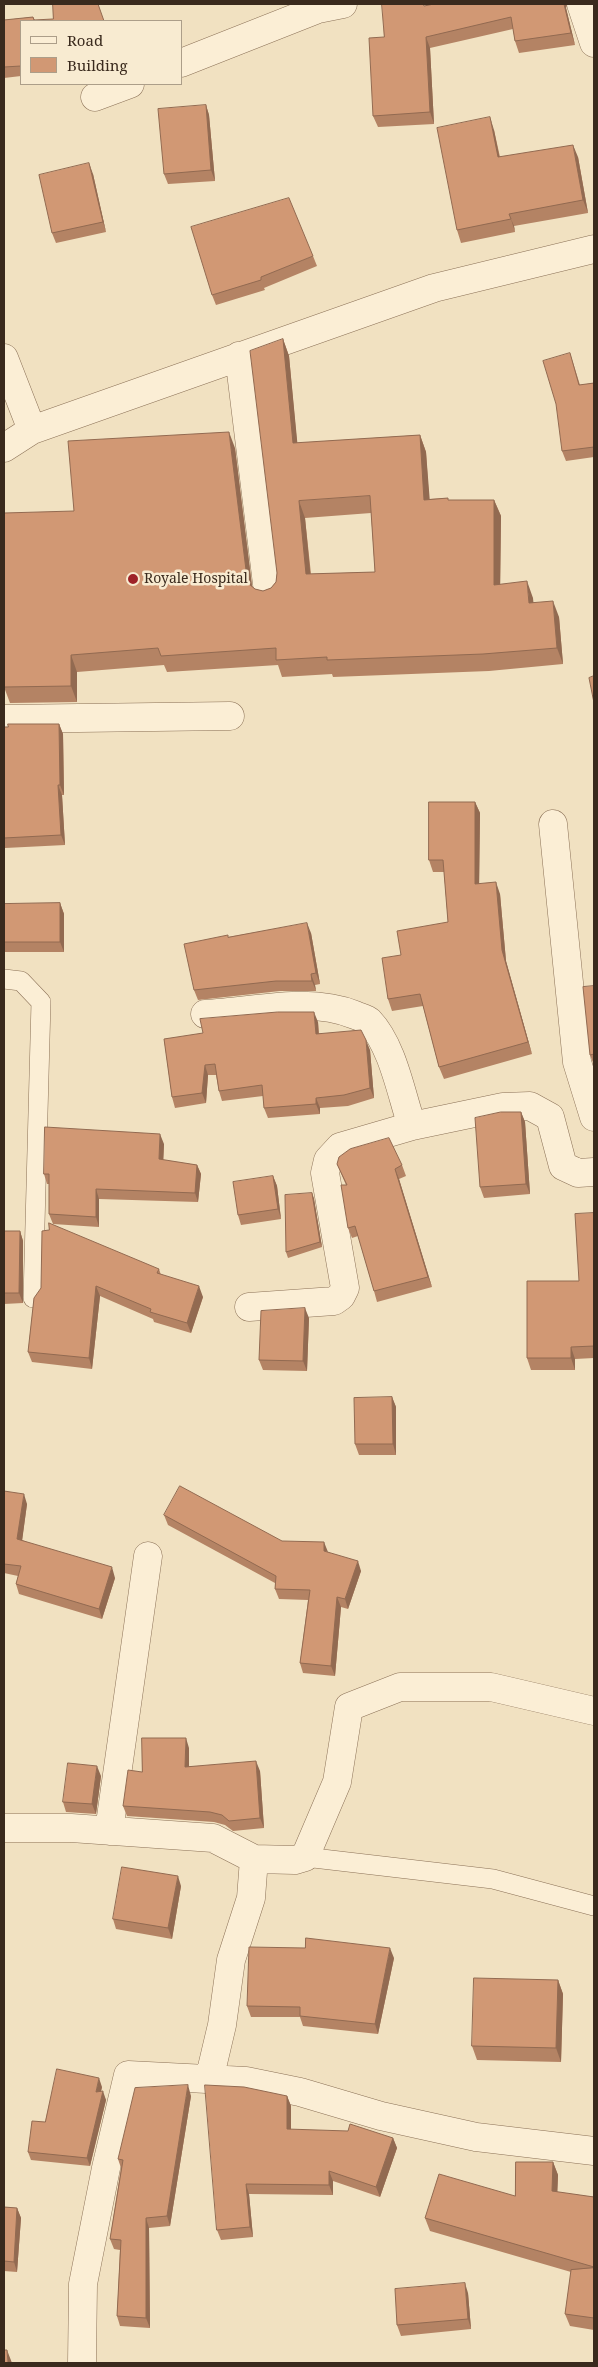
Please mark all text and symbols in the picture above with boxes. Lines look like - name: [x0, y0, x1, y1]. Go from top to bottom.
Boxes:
- legend: [20, 20, 182, 85]
- text: Road: [67, 30, 103, 50]
- text: Building: [67, 55, 128, 75]
- place label: Royale Hospital: [144, 571, 248, 587]
- marker: Royale Hospital: [126, 572, 140, 586]

